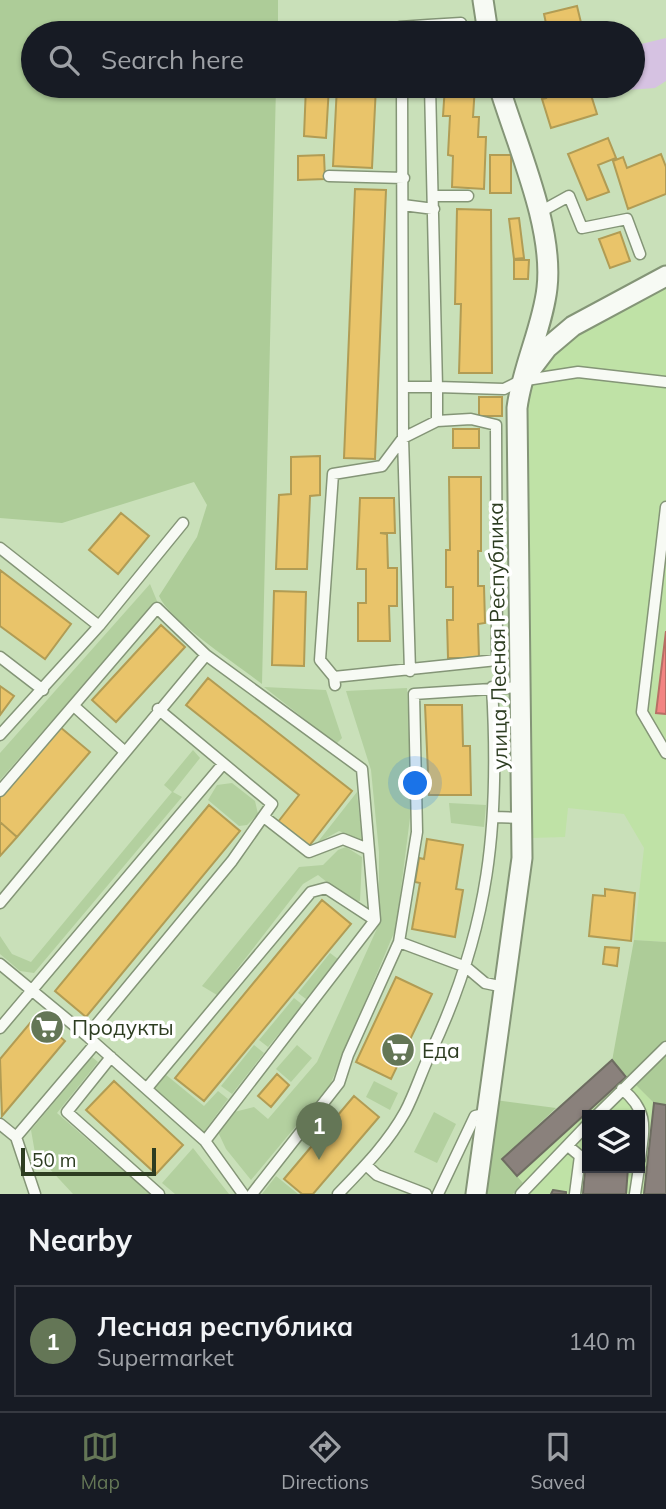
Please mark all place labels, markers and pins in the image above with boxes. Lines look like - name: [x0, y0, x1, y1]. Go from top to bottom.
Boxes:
- supermarket icon: Продукты: [28, 1008, 66, 1046]
- place label: Продукты: [72, 1014, 174, 1040]
- supermarket icon: Еда: [379, 1031, 417, 1069]
- place label: Еда: [422, 1037, 460, 1063]
- pin: 1: [296, 1102, 342, 1160]

